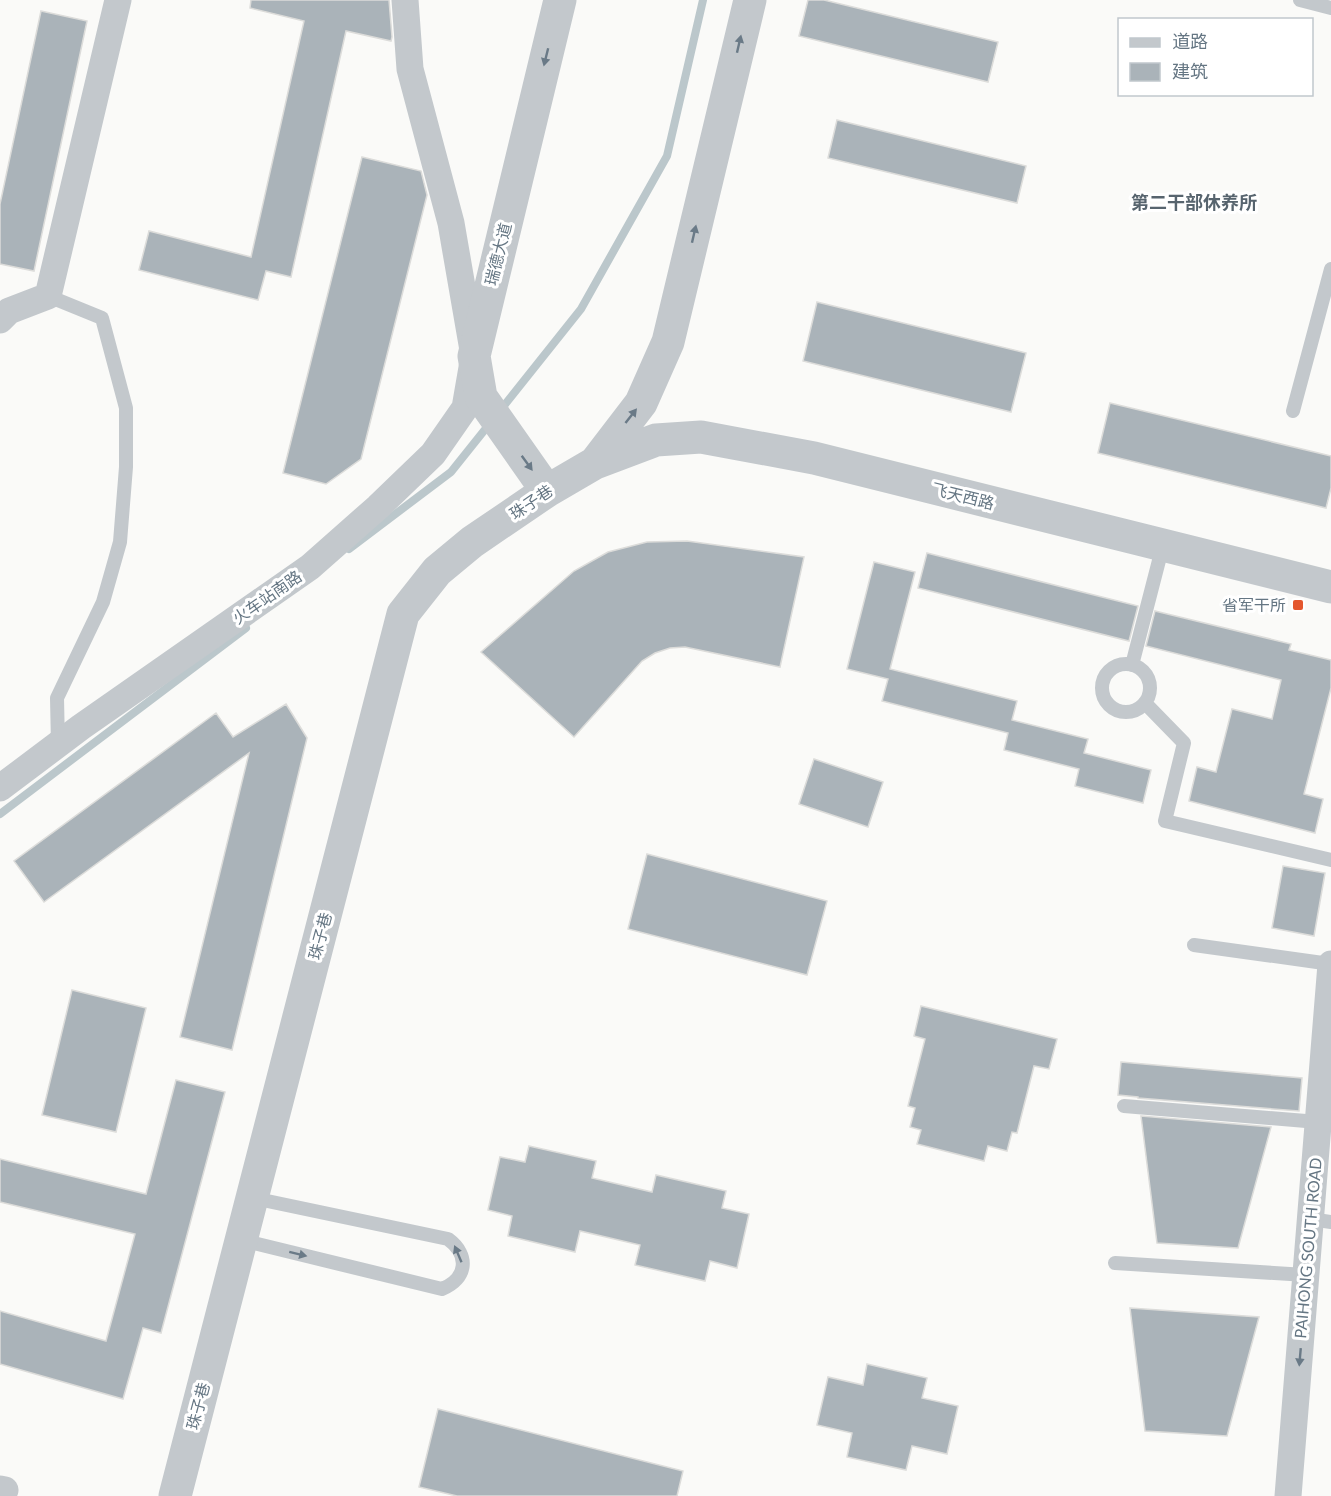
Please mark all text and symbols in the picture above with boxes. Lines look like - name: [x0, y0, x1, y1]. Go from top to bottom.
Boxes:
- legend: [1118, 18, 1313, 96]
- text: 道路: [1172, 30, 1208, 52]
- one-way arrow: [735, 35, 745, 53]
- one-way arrow: [540, 48, 550, 66]
- text: 建筑: [1172, 60, 1208, 82]
- district label: 第二干部休养所: [1131, 191, 1257, 213]
- street label: 瑞德大道: [481, 221, 514, 287]
- one-way arrow: [690, 224, 699, 243]
- one-way arrow: [624, 409, 636, 424]
- one-way arrow: [521, 455, 533, 471]
- street label: 飞天西路: [930, 479, 996, 512]
- street label: 珠子巷: [506, 480, 556, 523]
- street label: 火车站南路: [228, 566, 305, 627]
- place label: 省军干所: [1222, 595, 1286, 614]
- marker: 省军干所: [1291, 598, 1305, 612]
- street label: 珠子巷: [304, 910, 335, 962]
- street label: PAIHONG SOUTH ROAD: [1290, 1157, 1325, 1339]
- one-way arrow: [453, 1244, 463, 1262]
- one-way arrow: [289, 1249, 307, 1259]
- one-way arrow: [1295, 1347, 1304, 1366]
- street label: 珠子巷: [182, 1380, 213, 1432]

